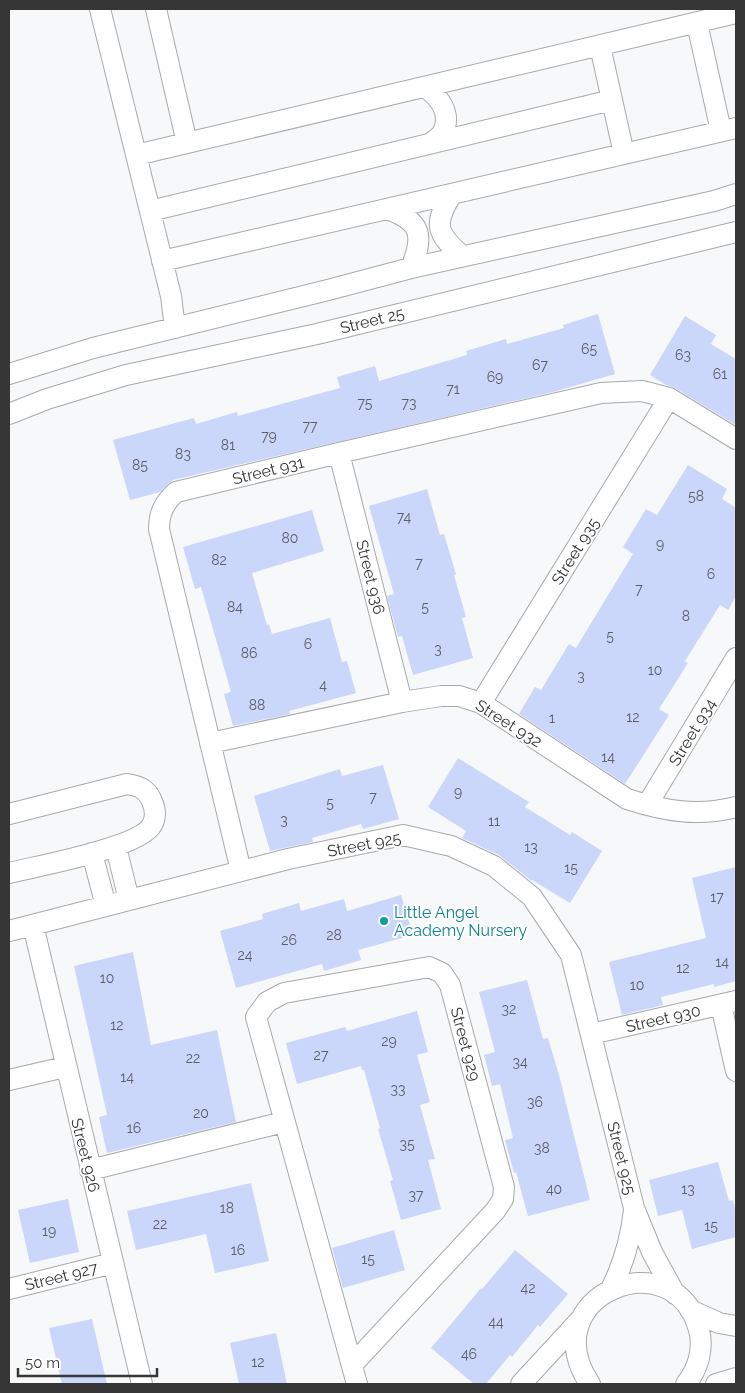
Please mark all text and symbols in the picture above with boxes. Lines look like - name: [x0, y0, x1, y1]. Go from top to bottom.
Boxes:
- street label: Street 25: [338, 303, 406, 338]
- house number: 65: [581, 341, 597, 357]
- house number: 63: [675, 347, 691, 363]
- house number: 67: [532, 357, 548, 373]
- house number: 61: [713, 366, 727, 382]
- house number: 69: [487, 369, 503, 385]
- house number: 71: [446, 381, 460, 397]
- house number: 75: [358, 395, 373, 411]
- house number: 73: [402, 395, 416, 411]
- house number: 77: [303, 418, 318, 434]
- house number: 79: [261, 428, 277, 444]
- house number: 81: [221, 437, 235, 453]
- house number: 83: [175, 446, 191, 462]
- street label: Street 931: [230, 452, 306, 489]
- house number: 85: [132, 457, 148, 473]
- house number: 58: [688, 488, 704, 504]
- house number: 74: [397, 509, 412, 525]
- street label: Street 935: [547, 514, 604, 588]
- house number: 80: [282, 530, 298, 546]
- house number: 9: [656, 536, 664, 552]
- street label: Street 936: [352, 538, 389, 616]
- house number: 82: [211, 552, 227, 568]
- house number: 7: [415, 555, 423, 571]
- house number: 6: [707, 566, 715, 582]
- house number: 7: [635, 581, 643, 597]
- house number: 84: [227, 599, 243, 615]
- house number: 5: [421, 599, 429, 615]
- house number: 8: [682, 608, 690, 624]
- house number: 5: [606, 628, 614, 644]
- house number: 6: [304, 636, 312, 652]
- house number: 3: [434, 641, 442, 657]
- house number: 86: [241, 645, 257, 661]
- house number: 10: [648, 662, 662, 678]
- house number: 3: [577, 668, 585, 684]
- house number: 4: [319, 677, 327, 693]
- street label: Street 934: [665, 695, 720, 769]
- street label: Street 932: [472, 696, 545, 751]
- house number: 88: [249, 697, 265, 713]
- house number: 12: [626, 709, 640, 725]
- house number: 1: [549, 710, 555, 726]
- house number: 14: [601, 749, 615, 765]
- house number: 9: [454, 784, 462, 800]
- house number: 7: [369, 789, 377, 805]
- house number: 5: [326, 795, 334, 811]
- house number: 3: [280, 812, 288, 828]
- house number: 11: [488, 813, 500, 829]
- street label: Street 925: [326, 828, 403, 861]
- house number: 13: [524, 839, 538, 855]
- house number: 15: [564, 860, 578, 876]
- house number: 17: [710, 889, 724, 905]
- place label: Little Angel Academy Nursery: [394, 903, 527, 940]
- marker: Little Angel Academy Nursery: [378, 915, 390, 927]
- house number: 28: [326, 927, 342, 943]
- house number: 26: [281, 932, 297, 948]
- house number: 24: [238, 947, 253, 963]
- house number: 14: [715, 954, 729, 970]
- house number: 12: [676, 960, 690, 976]
- house number: 10: [100, 970, 114, 986]
- house number: 10: [630, 977, 644, 993]
- house number: 32: [502, 1001, 516, 1017]
- street label: Street 930: [624, 1001, 702, 1036]
- street label: Street 929: [447, 1005, 484, 1083]
- house number: 12: [110, 1017, 124, 1033]
- house number: 29: [381, 1033, 397, 1049]
- house number: 27: [314, 1047, 329, 1063]
- house number: 22: [186, 1050, 200, 1066]
- house number: 34: [512, 1054, 528, 1070]
- house number: 14: [120, 1069, 134, 1085]
- house number: 33: [391, 1081, 405, 1097]
- house number: 36: [527, 1094, 543, 1110]
- house number: 20: [193, 1105, 209, 1121]
- street label: Street 926: [67, 1116, 104, 1194]
- street label: Street 925: [603, 1119, 640, 1197]
- house number: 16: [127, 1120, 141, 1136]
- house number: 35: [399, 1136, 415, 1152]
- house number: 38: [534, 1140, 550, 1156]
- house number: 40: [546, 1181, 562, 1197]
- house number: 13: [681, 1181, 695, 1197]
- house number: 37: [409, 1187, 424, 1203]
- house number: 18: [220, 1200, 234, 1216]
- house number: 22: [153, 1216, 167, 1232]
- house number: 15: [704, 1218, 718, 1234]
- house number: 19: [42, 1223, 56, 1239]
- house number: 16: [231, 1242, 245, 1258]
- house number: 15: [361, 1251, 375, 1267]
- street label: Street 927: [23, 1258, 100, 1295]
- house number: 42: [521, 1280, 535, 1296]
- house number: 44: [488, 1314, 504, 1330]
- scale bar: [18, 1346, 156, 1378]
- house number: 46: [461, 1346, 477, 1362]
- text: 50 m: [25, 1354, 60, 1372]
- house number: 12: [251, 1354, 265, 1370]

